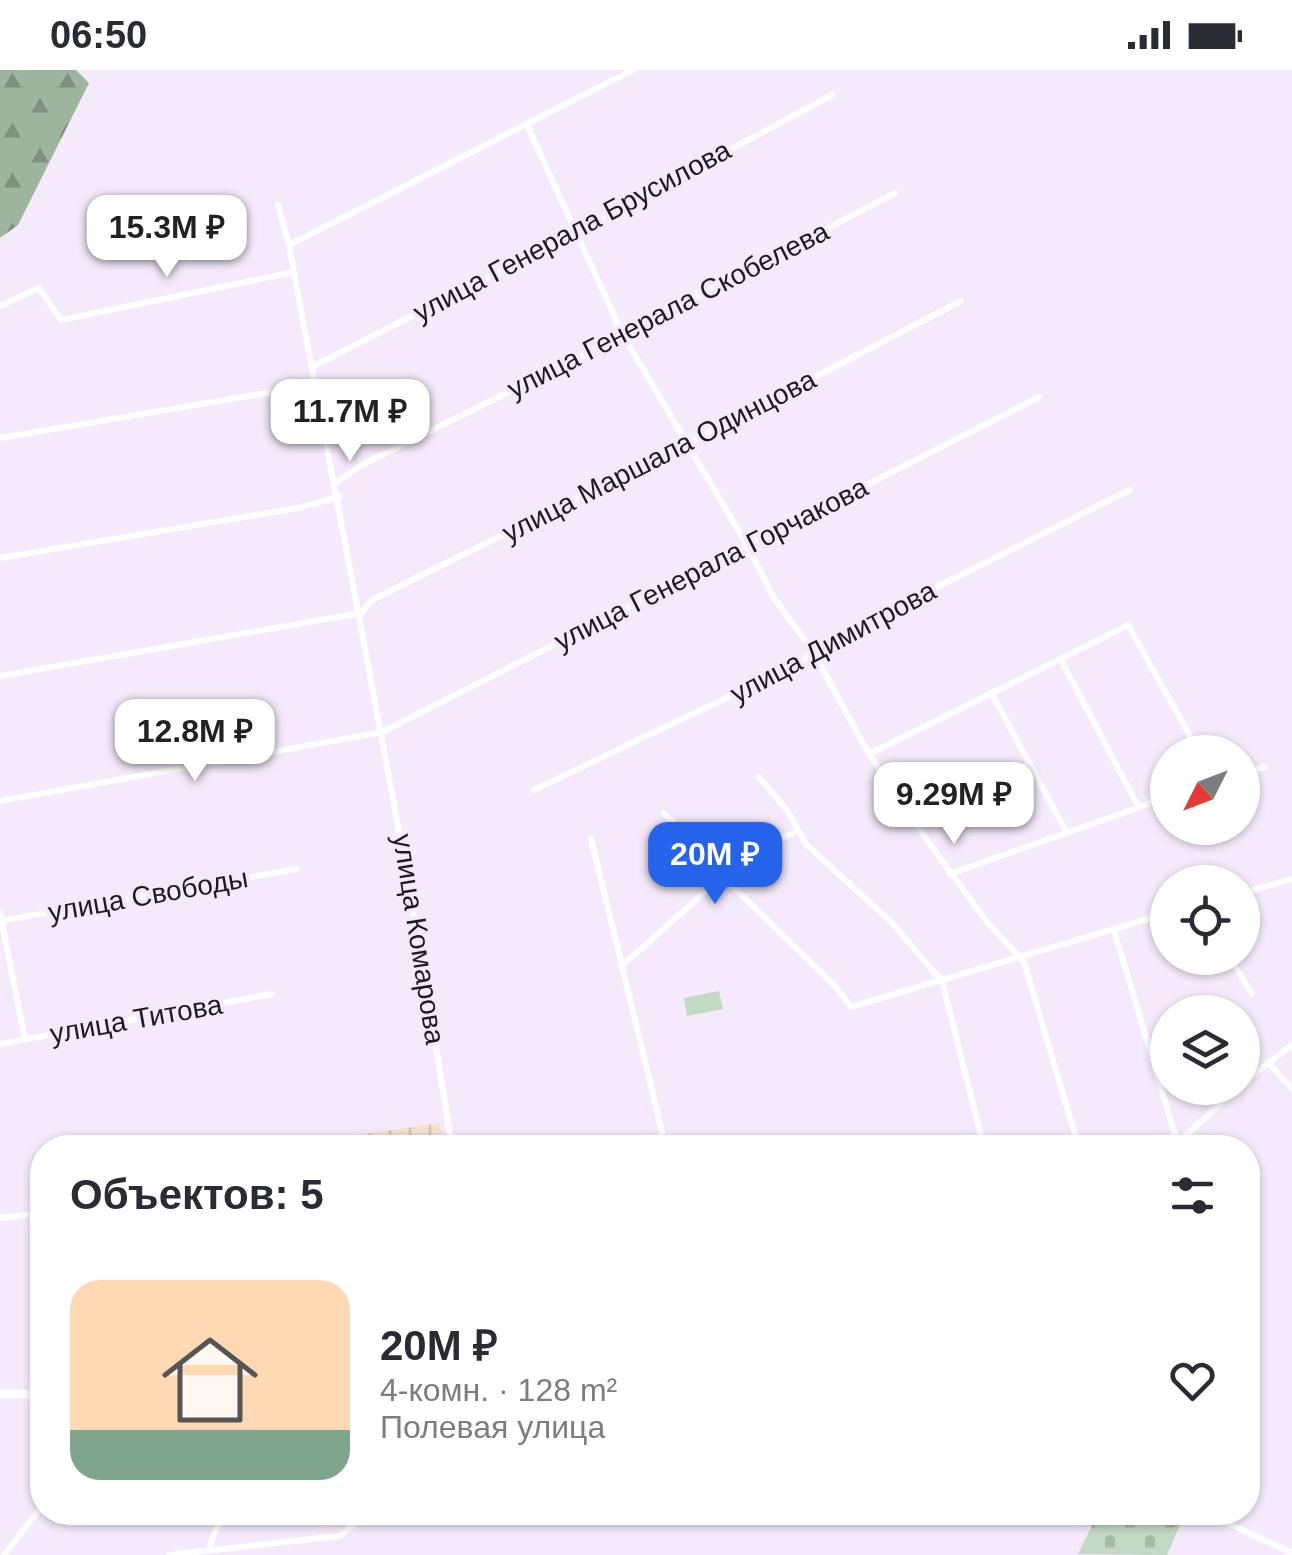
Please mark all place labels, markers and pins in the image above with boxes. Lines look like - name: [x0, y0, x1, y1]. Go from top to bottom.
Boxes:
- pin: 15.3M ₽: [75, 195, 259, 280]
- pin: 11.7M ₽: [258, 379, 442, 464]
- pin: 12.8M ₽: [103, 699, 287, 784]
- pin: 9.29M ₽: [862, 762, 1046, 847]
- pin: 20M ₽: [645, 822, 785, 907]

